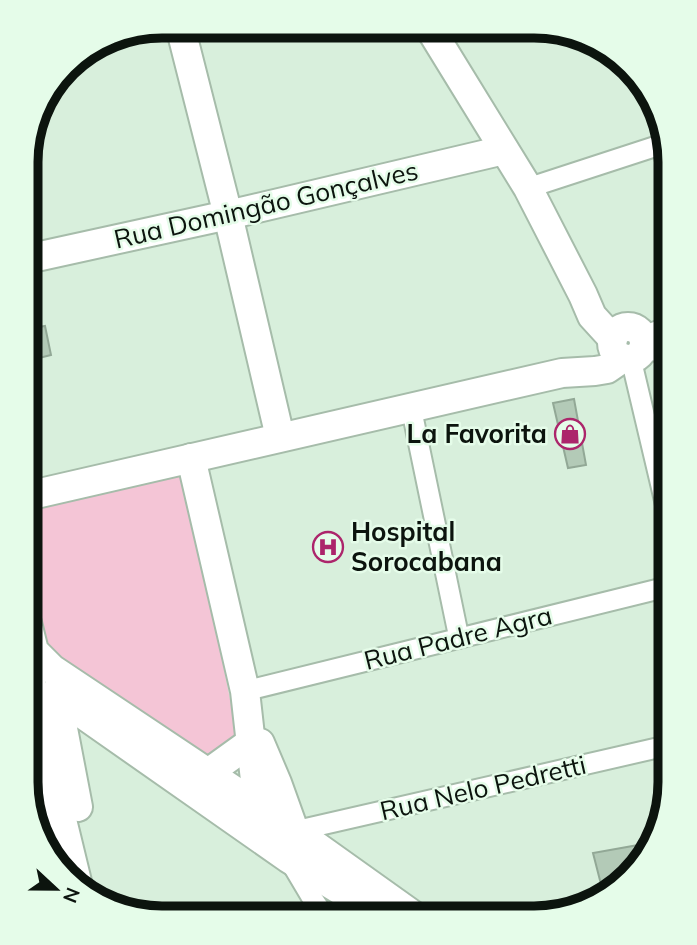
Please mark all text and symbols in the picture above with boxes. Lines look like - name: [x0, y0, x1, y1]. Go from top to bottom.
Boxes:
- street label: Rua Domingão Gonçalves: [111, 153, 421, 256]
- place label: La Favorita: [407, 417, 547, 450]
- shop icon: La Favorita: [553, 417, 587, 451]
- place label: Hospital Sorocabana: [351, 515, 502, 578]
- hospital icon: Hospital Sorocabana: [311, 530, 345, 564]
- street label: Rua Padre Agra: [360, 598, 555, 677]
- street label: Rua Nelo Pedretti: [377, 748, 589, 827]
- north arrow: [21, 854, 91, 924]
- text: N: [58, 884, 86, 907]

